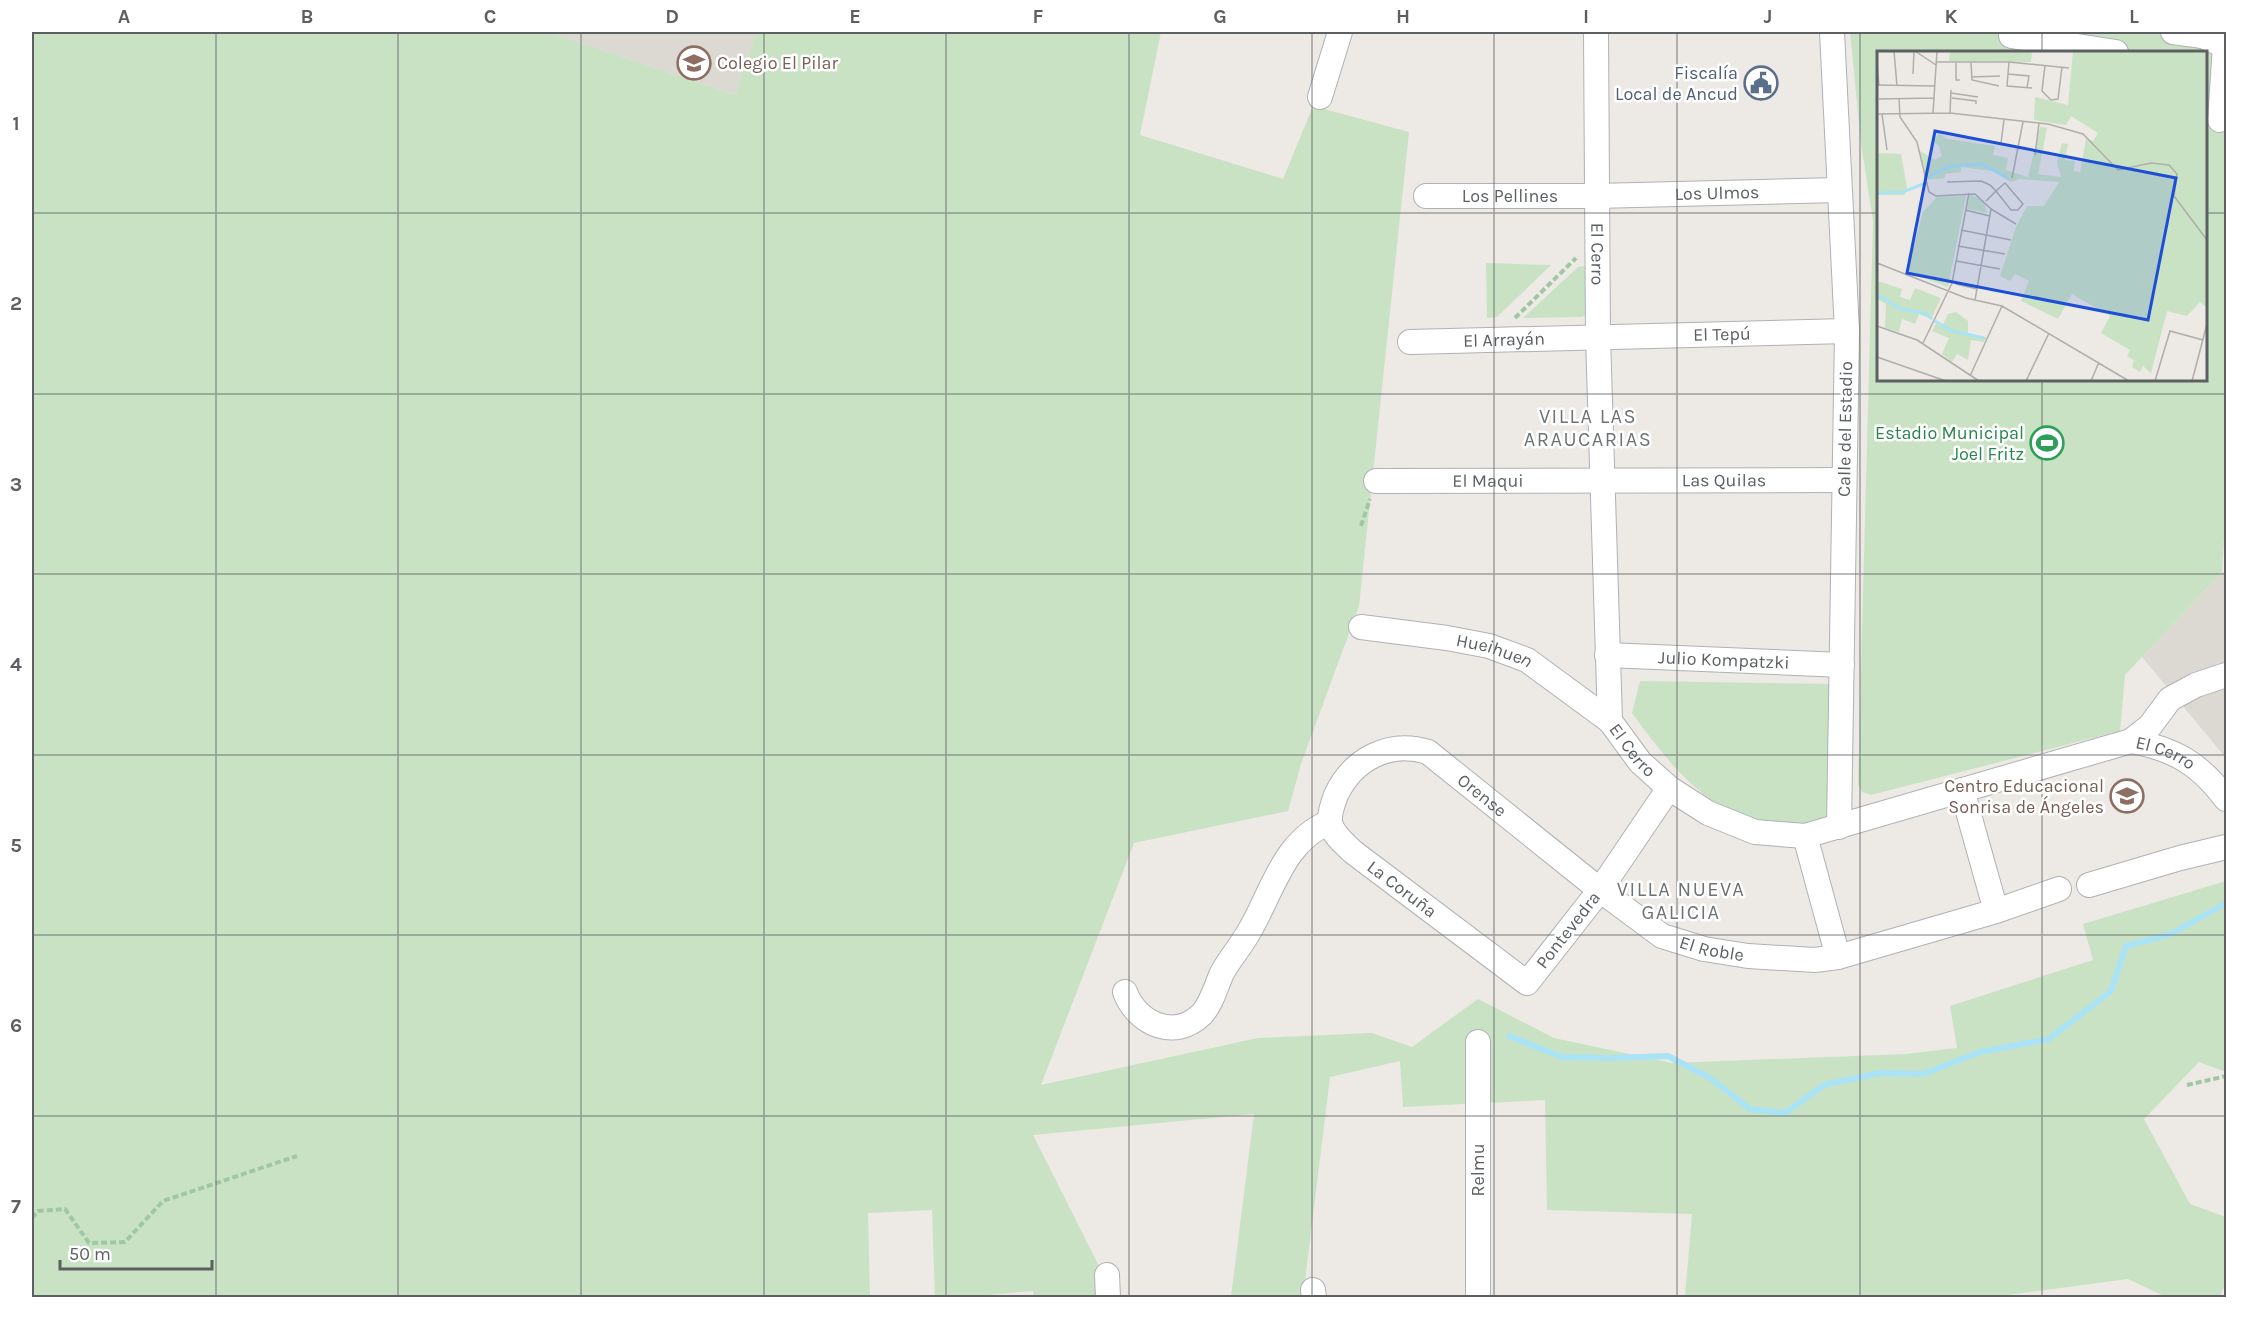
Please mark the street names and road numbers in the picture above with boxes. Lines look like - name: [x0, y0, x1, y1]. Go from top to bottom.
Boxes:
- street label: Los Ulmos: [1674, 181, 1760, 205]
- street label: Los Pellines: [1462, 185, 1558, 207]
- street label: El Cerro: [1586, 223, 1609, 285]
- street label: El Tepú: [1693, 322, 1751, 346]
- street label: El Arrayán: [1463, 328, 1545, 352]
- street label: Calle del Estadio: [1833, 361, 1857, 497]
- street label: Las Quilas: [1682, 469, 1766, 491]
- street label: El Maqui: [1452, 470, 1524, 492]
- street label: Hueihuen: [1454, 629, 1538, 672]
- street label: Julio Kompatzki: [1658, 646, 1790, 674]
- street label: El Cerro: [1604, 719, 1660, 782]
- street label: El Cerro: [2134, 731, 2200, 774]
- street label: Orense: [1453, 769, 1511, 822]
- street label: La Coruña: [1363, 856, 1441, 922]
- street label: Pontevedra: [1531, 887, 1605, 973]
- street label: El Roble: [1677, 931, 1745, 966]
- street label: Relmu: [1467, 1143, 1489, 1197]

